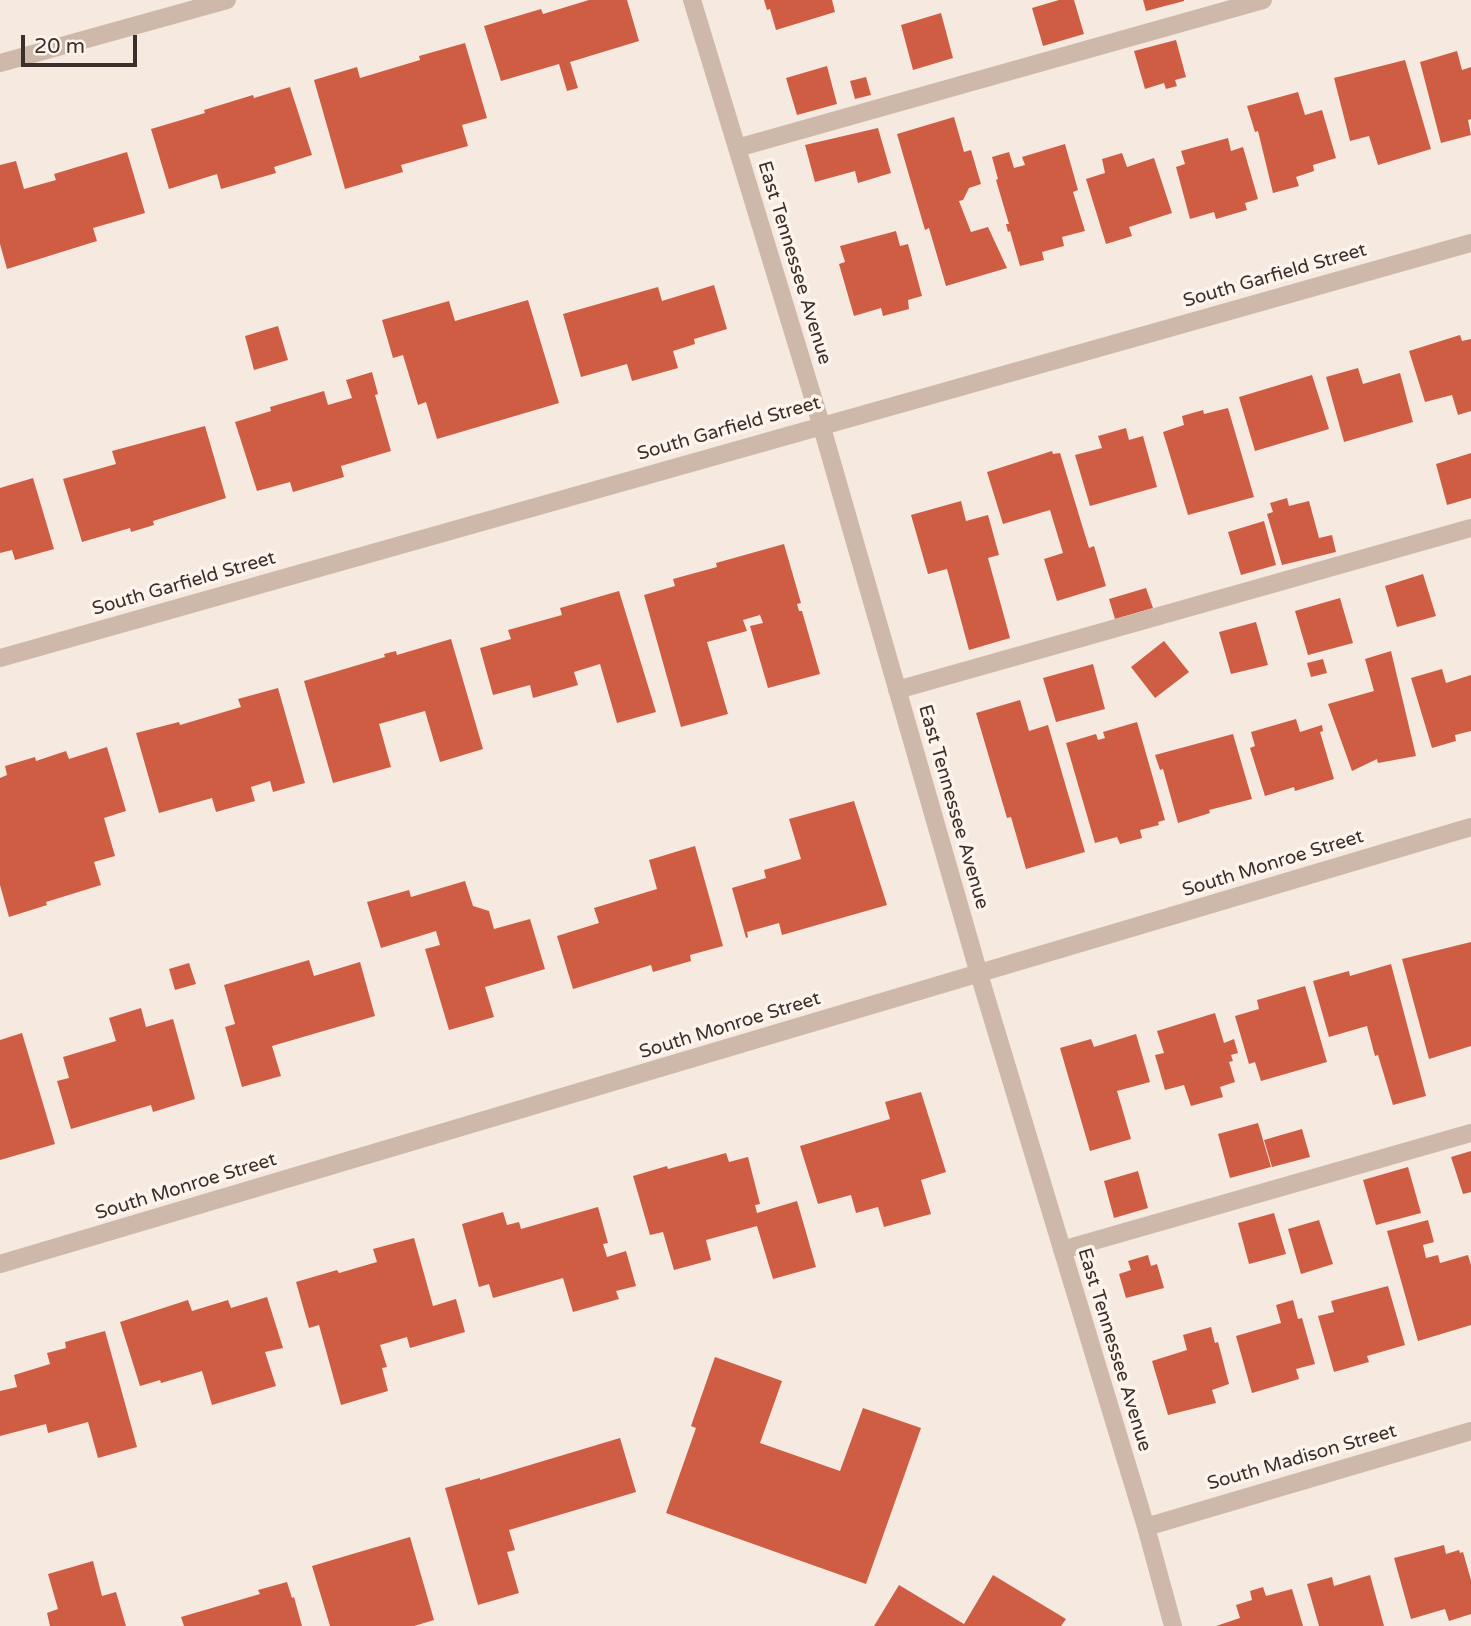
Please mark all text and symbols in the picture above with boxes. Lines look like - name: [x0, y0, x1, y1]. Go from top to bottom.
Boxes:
- scale bar: [24, 21, 140, 65]
- text: 20 m: [34, 34, 85, 59]
- street label: East Tennessee Avenue: [752, 158, 836, 368]
- street label: South Garfield Street: [1181, 239, 1369, 313]
- street label: South Garfield Street: [635, 392, 823, 466]
- street label: South Garfield Street: [90, 547, 278, 621]
- street label: East Tennessee Avenue: [913, 702, 993, 912]
- street label: South Monroe Street: [1180, 826, 1366, 902]
- street label: South Monroe Street: [637, 988, 823, 1064]
- street label: South Monroe Street: [93, 1149, 279, 1225]
- street label: East Tennessee Avenue: [1072, 1245, 1156, 1455]
- street label: South Madison Street: [1205, 1420, 1399, 1496]

